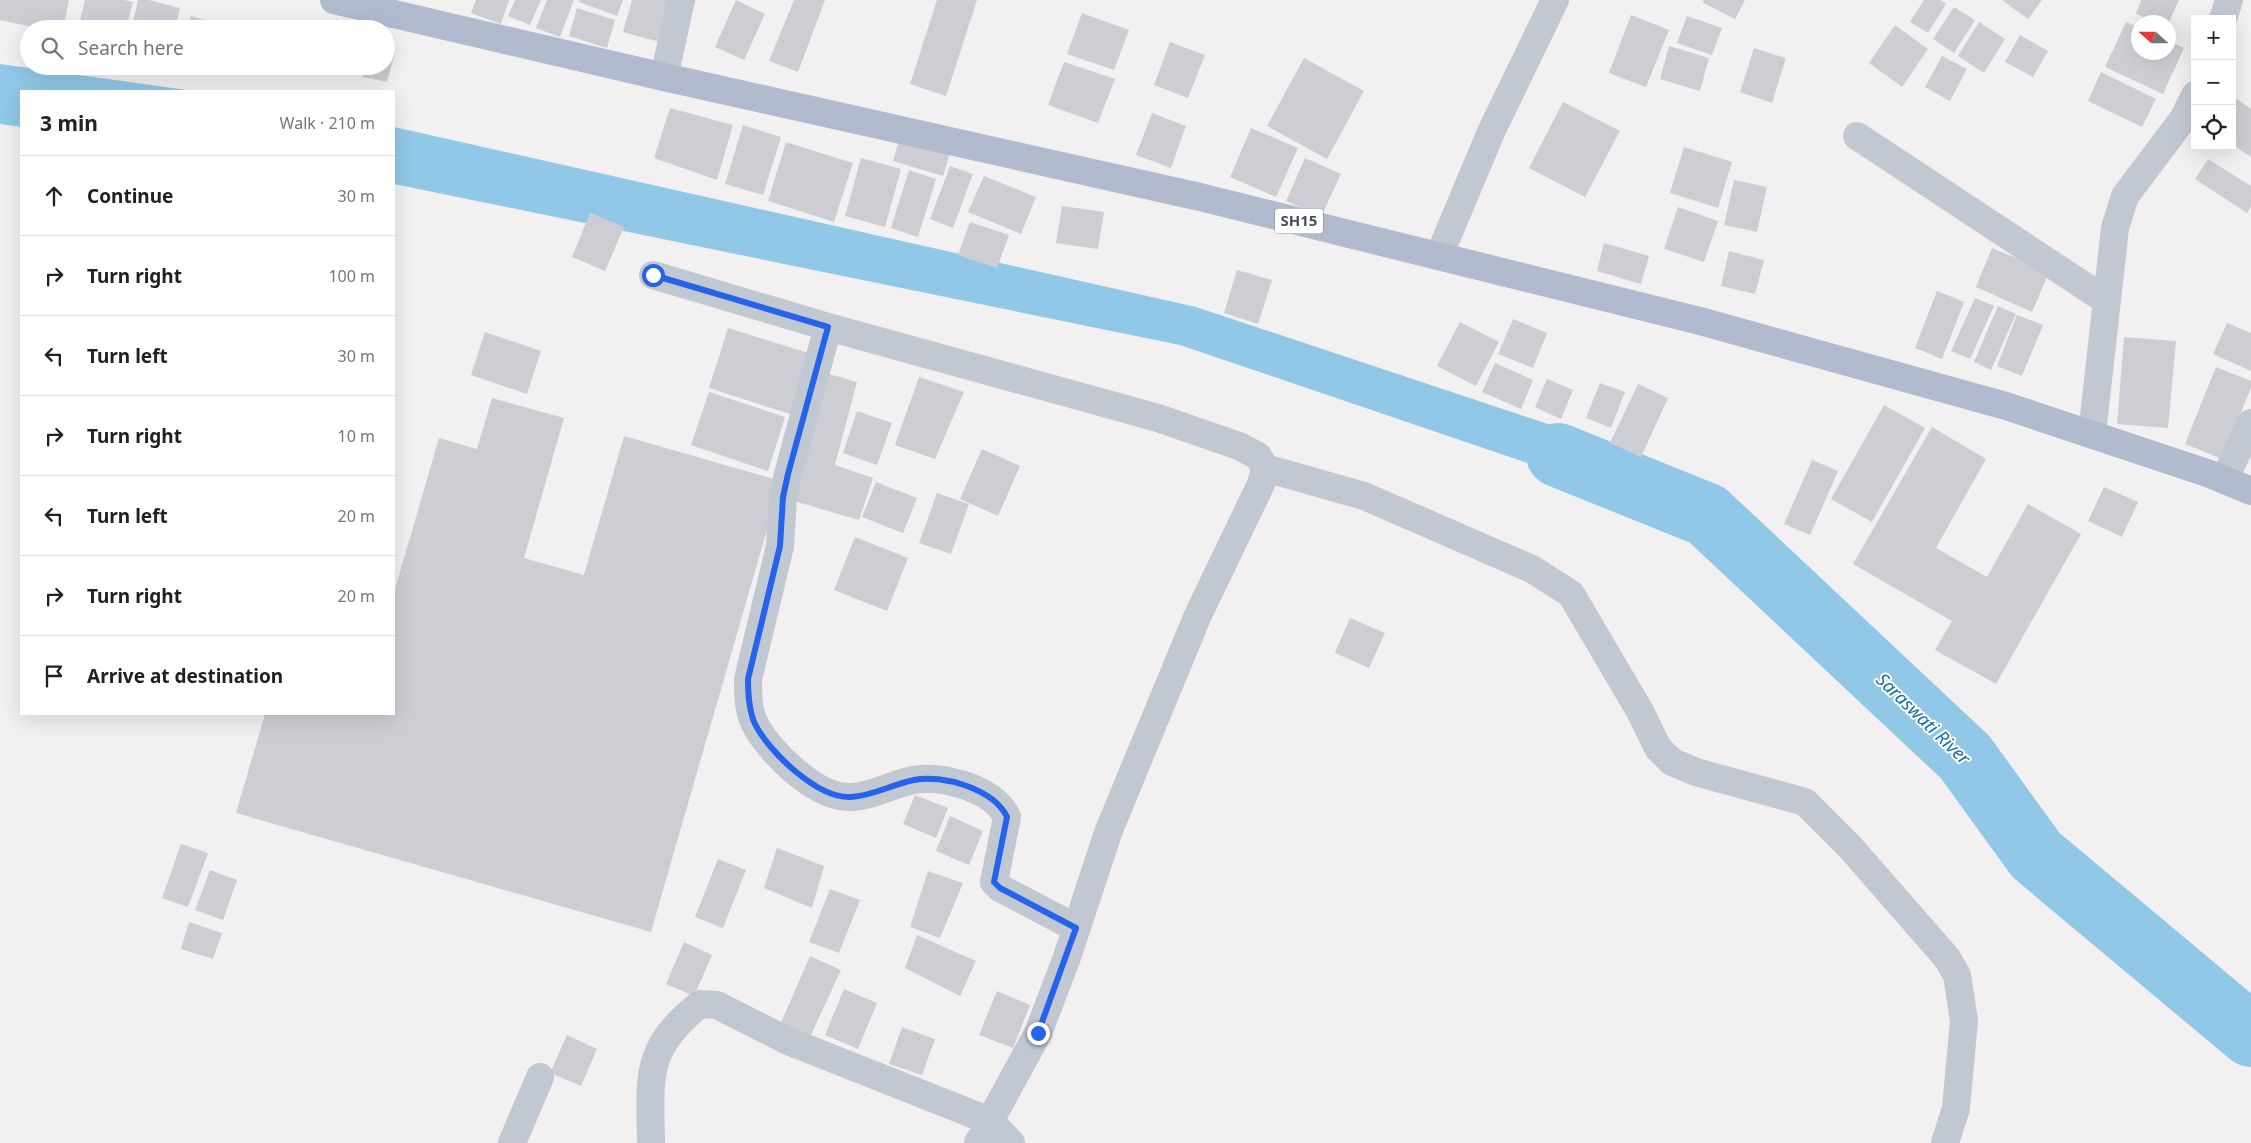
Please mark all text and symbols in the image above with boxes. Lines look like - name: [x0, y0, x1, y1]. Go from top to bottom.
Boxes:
- north arrow: [2131, 15, 2176, 60]
- map controls: [2191, 15, 2236, 150]
- button: +: [2191, 15, 2236, 60]
- search box: [20, 20, 395, 75]
- icon: search: [38, 34, 66, 62]
- text: Search here: [78, 35, 184, 61]
- button: −: [2191, 60, 2236, 105]
- button: locate: [2191, 105, 2236, 150]
- text: 3 min: [40, 109, 98, 137]
- text: Walk · 210 m: [280, 112, 375, 134]
- icon: ahead: [40, 182, 68, 210]
- text: Continue: [87, 183, 173, 209]
- text: 30 m: [338, 185, 375, 207]
- road number: SH15: [1275, 208, 1323, 234]
- icon: right: [40, 262, 68, 290]
- text: Turn right: [87, 263, 182, 289]
- route start: [642, 264, 665, 287]
- text: 100 m: [328, 265, 375, 287]
- icon: left: [40, 342, 68, 370]
- text: Turn left: [87, 343, 168, 369]
- text: 30 m: [338, 345, 375, 367]
- icon: right: [40, 422, 68, 450]
- text: Turn right: [87, 423, 182, 449]
- text: 10 m: [338, 425, 375, 447]
- icon: left: [40, 502, 68, 530]
- text: Turn left: [87, 503, 168, 529]
- text: 20 m: [338, 505, 375, 527]
- icon: right: [40, 582, 68, 610]
- text: Turn right: [87, 583, 182, 609]
- text: 20 m: [338, 585, 375, 607]
- icon: arrive: [40, 662, 68, 690]
- text: Arrive at destination: [87, 663, 283, 689]
- water label: Saraswati River: [1871, 667, 1977, 770]
- route end: [1027, 1022, 1050, 1045]

